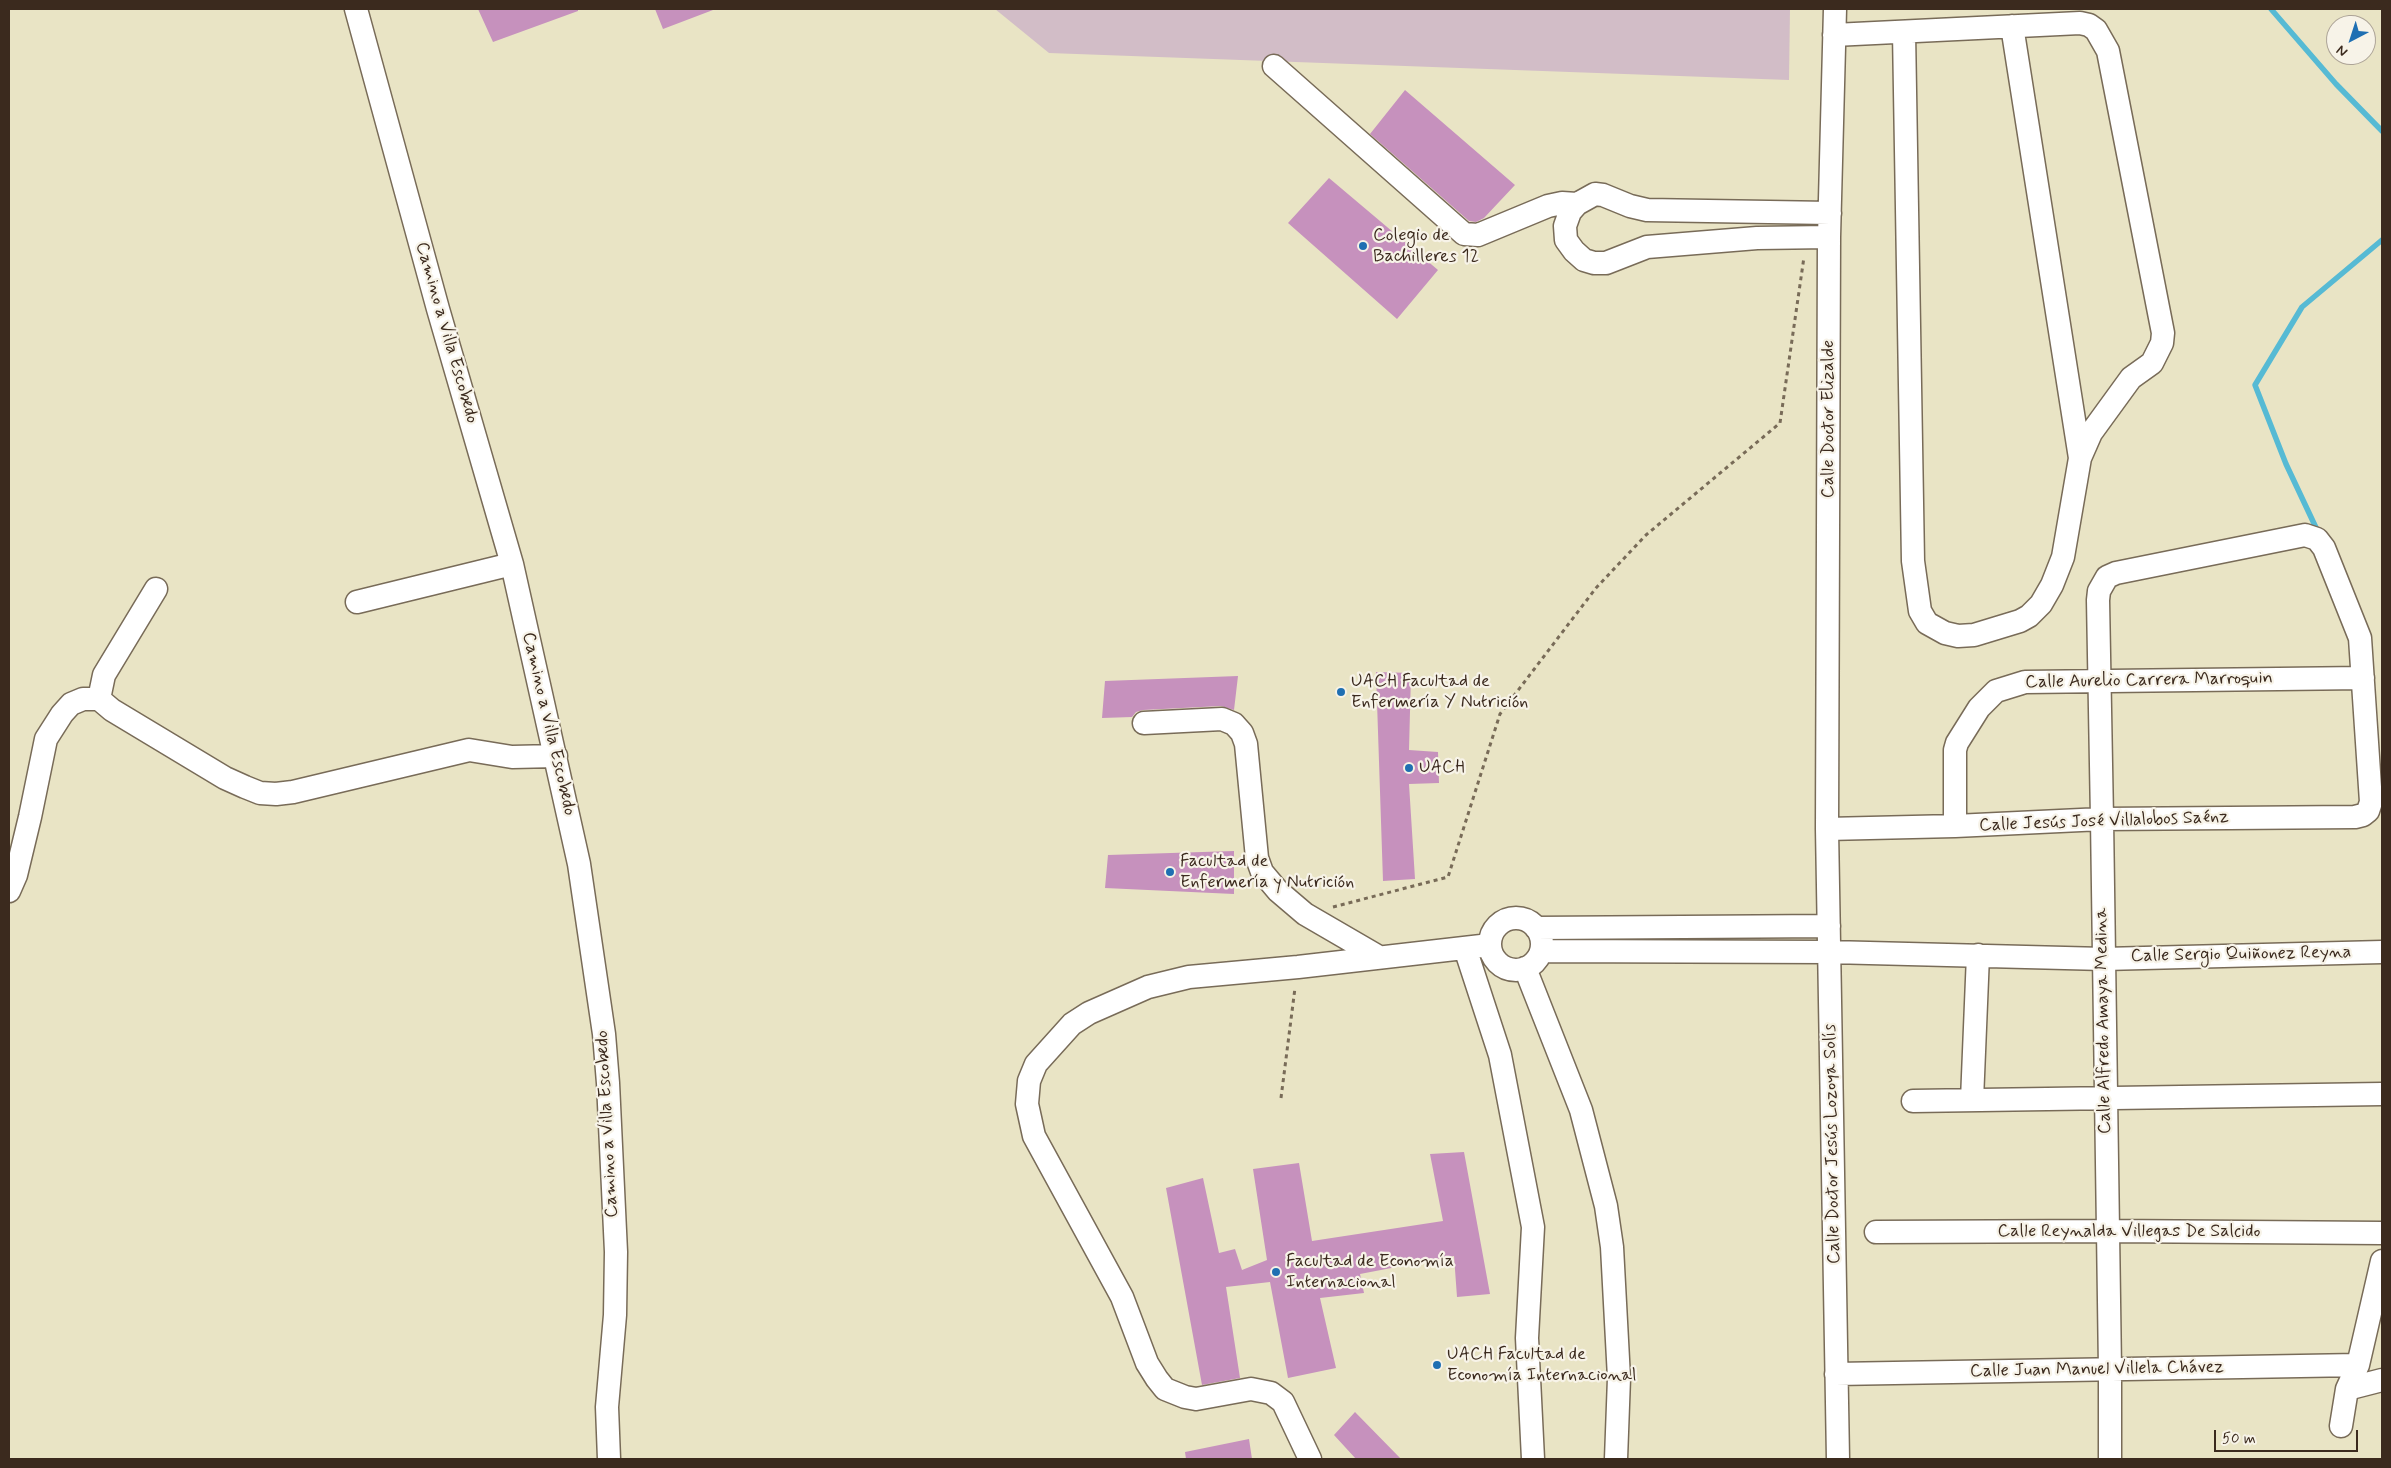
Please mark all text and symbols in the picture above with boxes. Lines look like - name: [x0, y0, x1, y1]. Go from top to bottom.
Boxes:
- north arrow: [2326, 15, 2376, 65]
- text: N: [2333, 41, 2351, 61]
- place label: Colegio de Bachilleres 12: [1373, 225, 1479, 268]
- street label: Camino a Villa Escobedo: [410, 240, 482, 426]
- marker: Colegio de Bachilleres 12: [1357, 240, 1369, 252]
- street label: Calle Doctor Elizalde: [1818, 340, 1840, 498]
- street label: Camino a Villa Escobedo: [516, 630, 580, 818]
- street label: Calle Aurelio Carrera Marroquin: [2025, 668, 2273, 694]
- place label: UACH Facultad de Enfermería Y Nutrición: [1351, 671, 1528, 714]
- marker: UACH Facultad de Enfermería Y Nutrición: [1335, 686, 1347, 698]
- place label: UACH: [1419, 757, 1465, 779]
- marker: UACH: [1403, 762, 1415, 774]
- street label: Calle Jesús José Villalobos Saénz: [1979, 807, 2229, 837]
- place label: Facultad de Enfermería y Nutrición: [1180, 851, 1354, 894]
- marker: Facultad de Enfermería y Nutrición: [1164, 866, 1176, 878]
- street label: Calle Alfredo Amaya Medina: [2091, 908, 2117, 1134]
- street label: Calle Sergio Quiñonez Reyna: [2130, 942, 2352, 968]
- street label: Calle Doctor Jesús Lozoya Solís: [1820, 1024, 1846, 1264]
- street label: Camino a Villa Escobedo: [592, 1030, 624, 1218]
- street label: Calle Reynalda Villegas De Salcido: [1998, 1221, 2260, 1243]
- place label: Facultad de Economía Internacional: [1286, 1251, 1454, 1294]
- marker: Facultad de Economía Internacional: [1270, 1266, 1282, 1278]
- place label: UACH Facultad de Economía Internacional: [1447, 1344, 1637, 1386]
- street label: Calle Juan Manuel Villela Chávez: [1970, 1357, 2224, 1383]
- marker: UACH Facultad de Economía Internacional: [1431, 1359, 1443, 1371]
- scale bar: [2216, 1420, 2360, 1452]
- text: 50 m: [2222, 1429, 2256, 1449]

